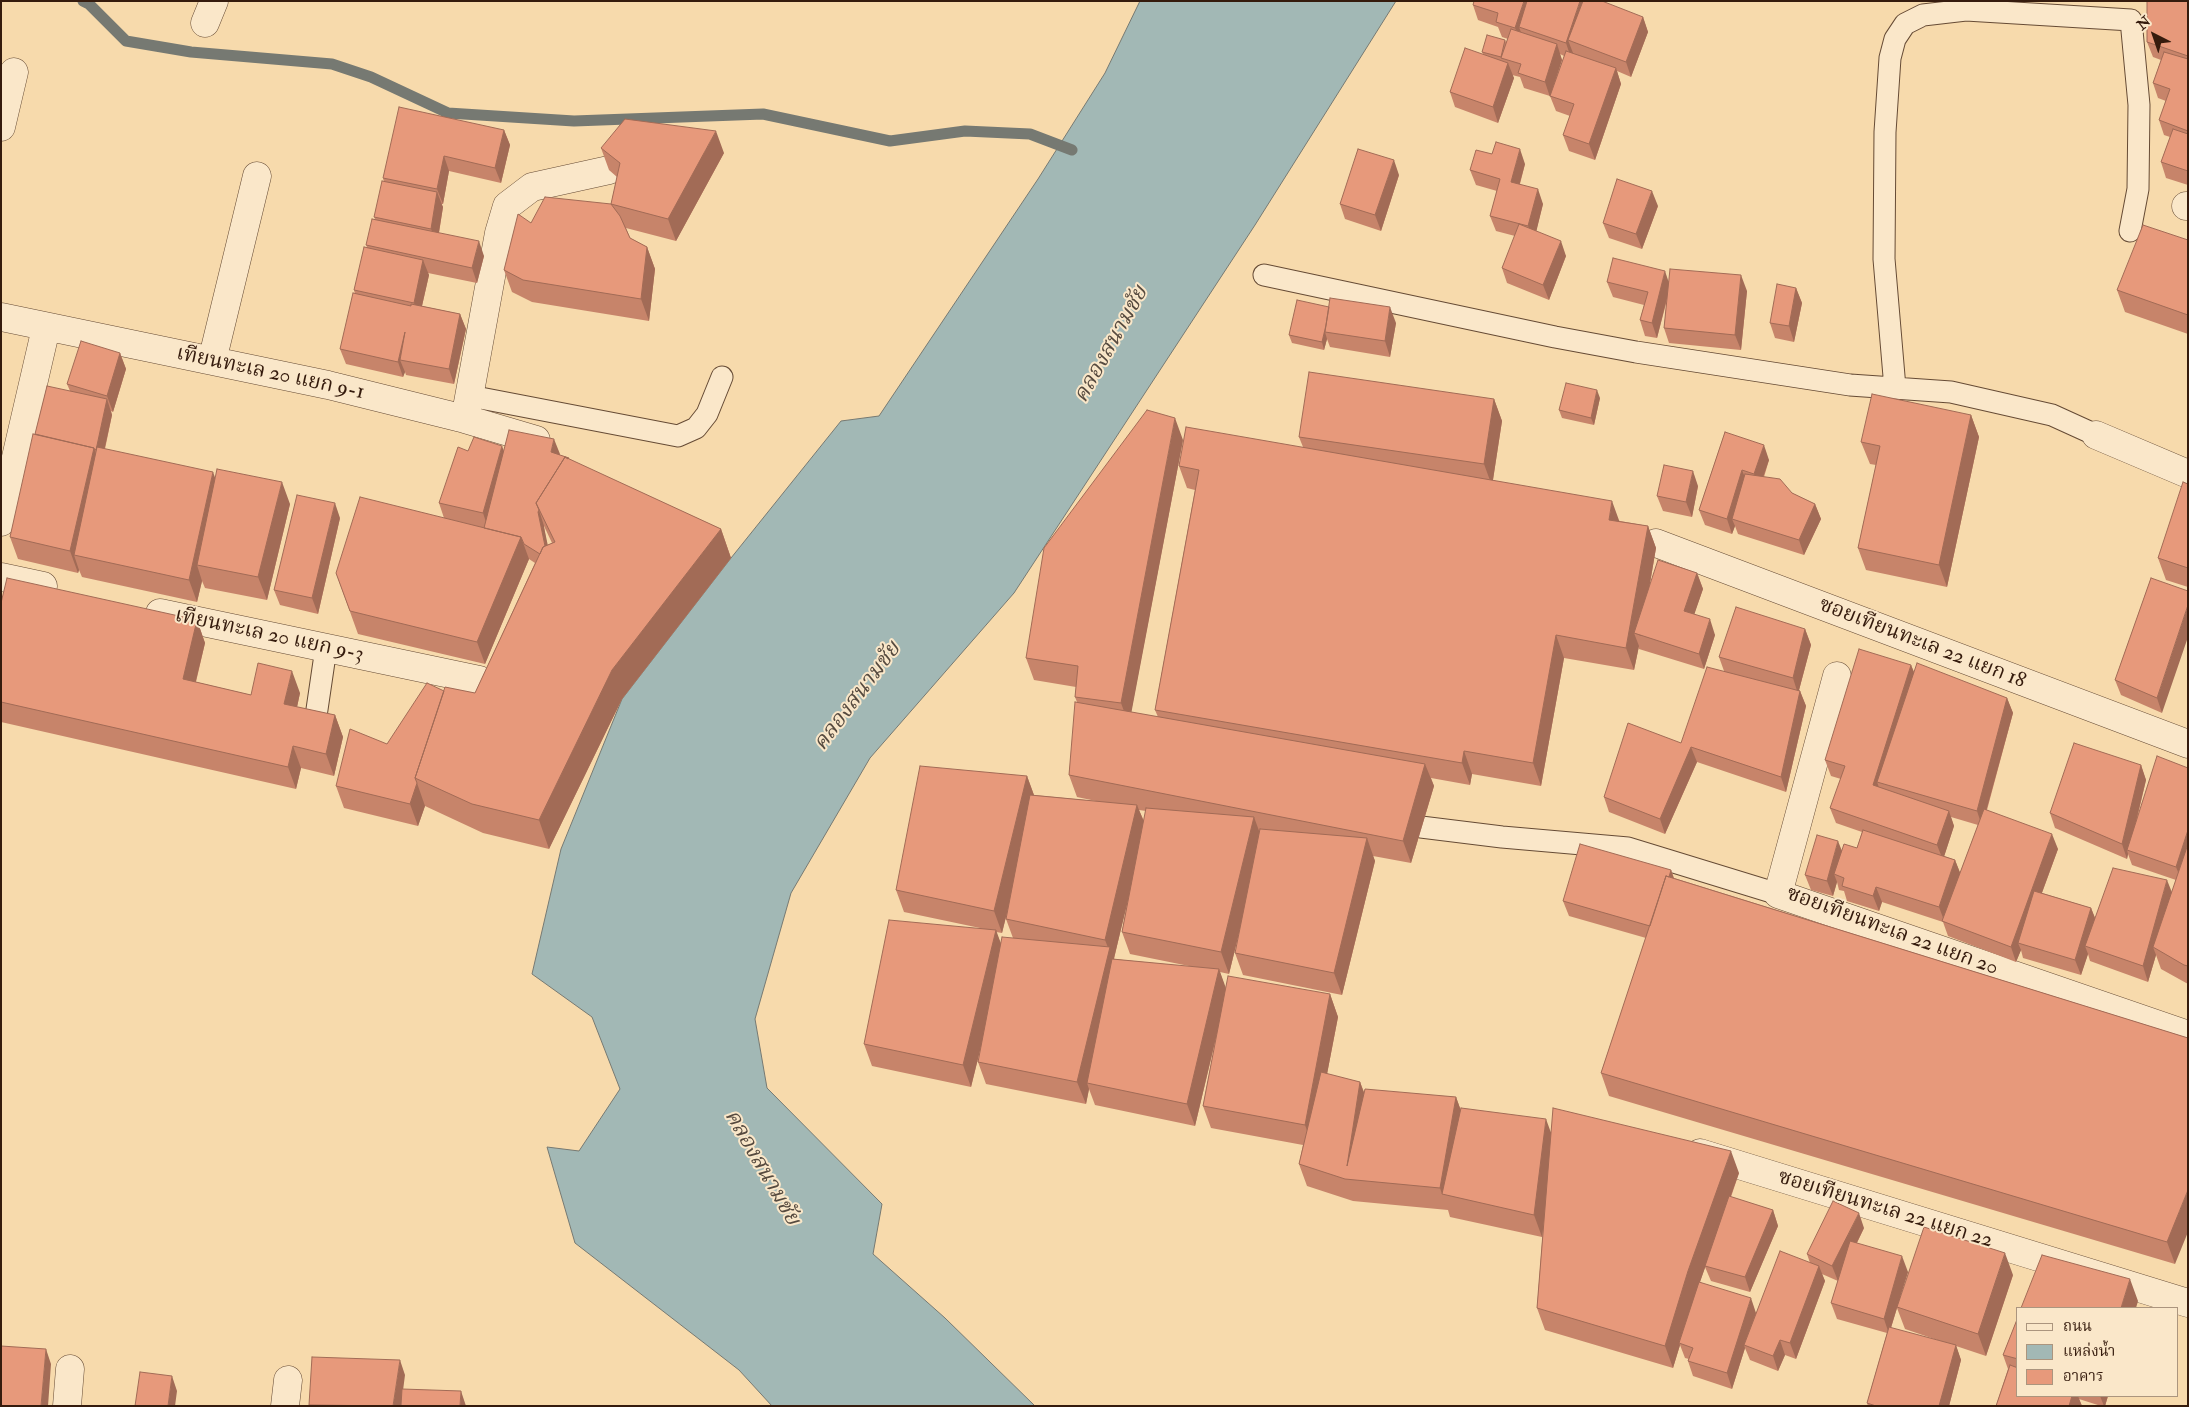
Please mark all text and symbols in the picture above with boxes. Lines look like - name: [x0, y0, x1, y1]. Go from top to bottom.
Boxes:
- north arrow: [2129, 10, 2179, 60]
- text: N: [2134, 13, 2154, 34]
- water label: คลองสนามชัย: [1069, 282, 1155, 408]
- street label: เทียนทะเล 20 แยก 9-1: [174, 342, 366, 406]
- street label: ซอยเทียนทะเล 22 แยก 18: [1815, 593, 2029, 695]
- street label: เทียนทะเล 20 แยก 9-3: [172, 604, 366, 668]
- water label: คลองสนามชัย: [809, 637, 907, 757]
- street label: ซอยเทียนทะเล 22 แยก 20: [1783, 882, 2001, 982]
- water label: คลองสนามชัย: [717, 1105, 805, 1231]
- street label: ซอยเทียนทะเล 22 แยก 22: [1775, 1165, 1995, 1255]
- legend: [2016, 1307, 2179, 1397]
- text: ถนน: [2063, 1317, 2092, 1336]
- text: แหล่งน้ำ: [2063, 1342, 2115, 1361]
- text: อาคาร: [2063, 1367, 2103, 1386]

